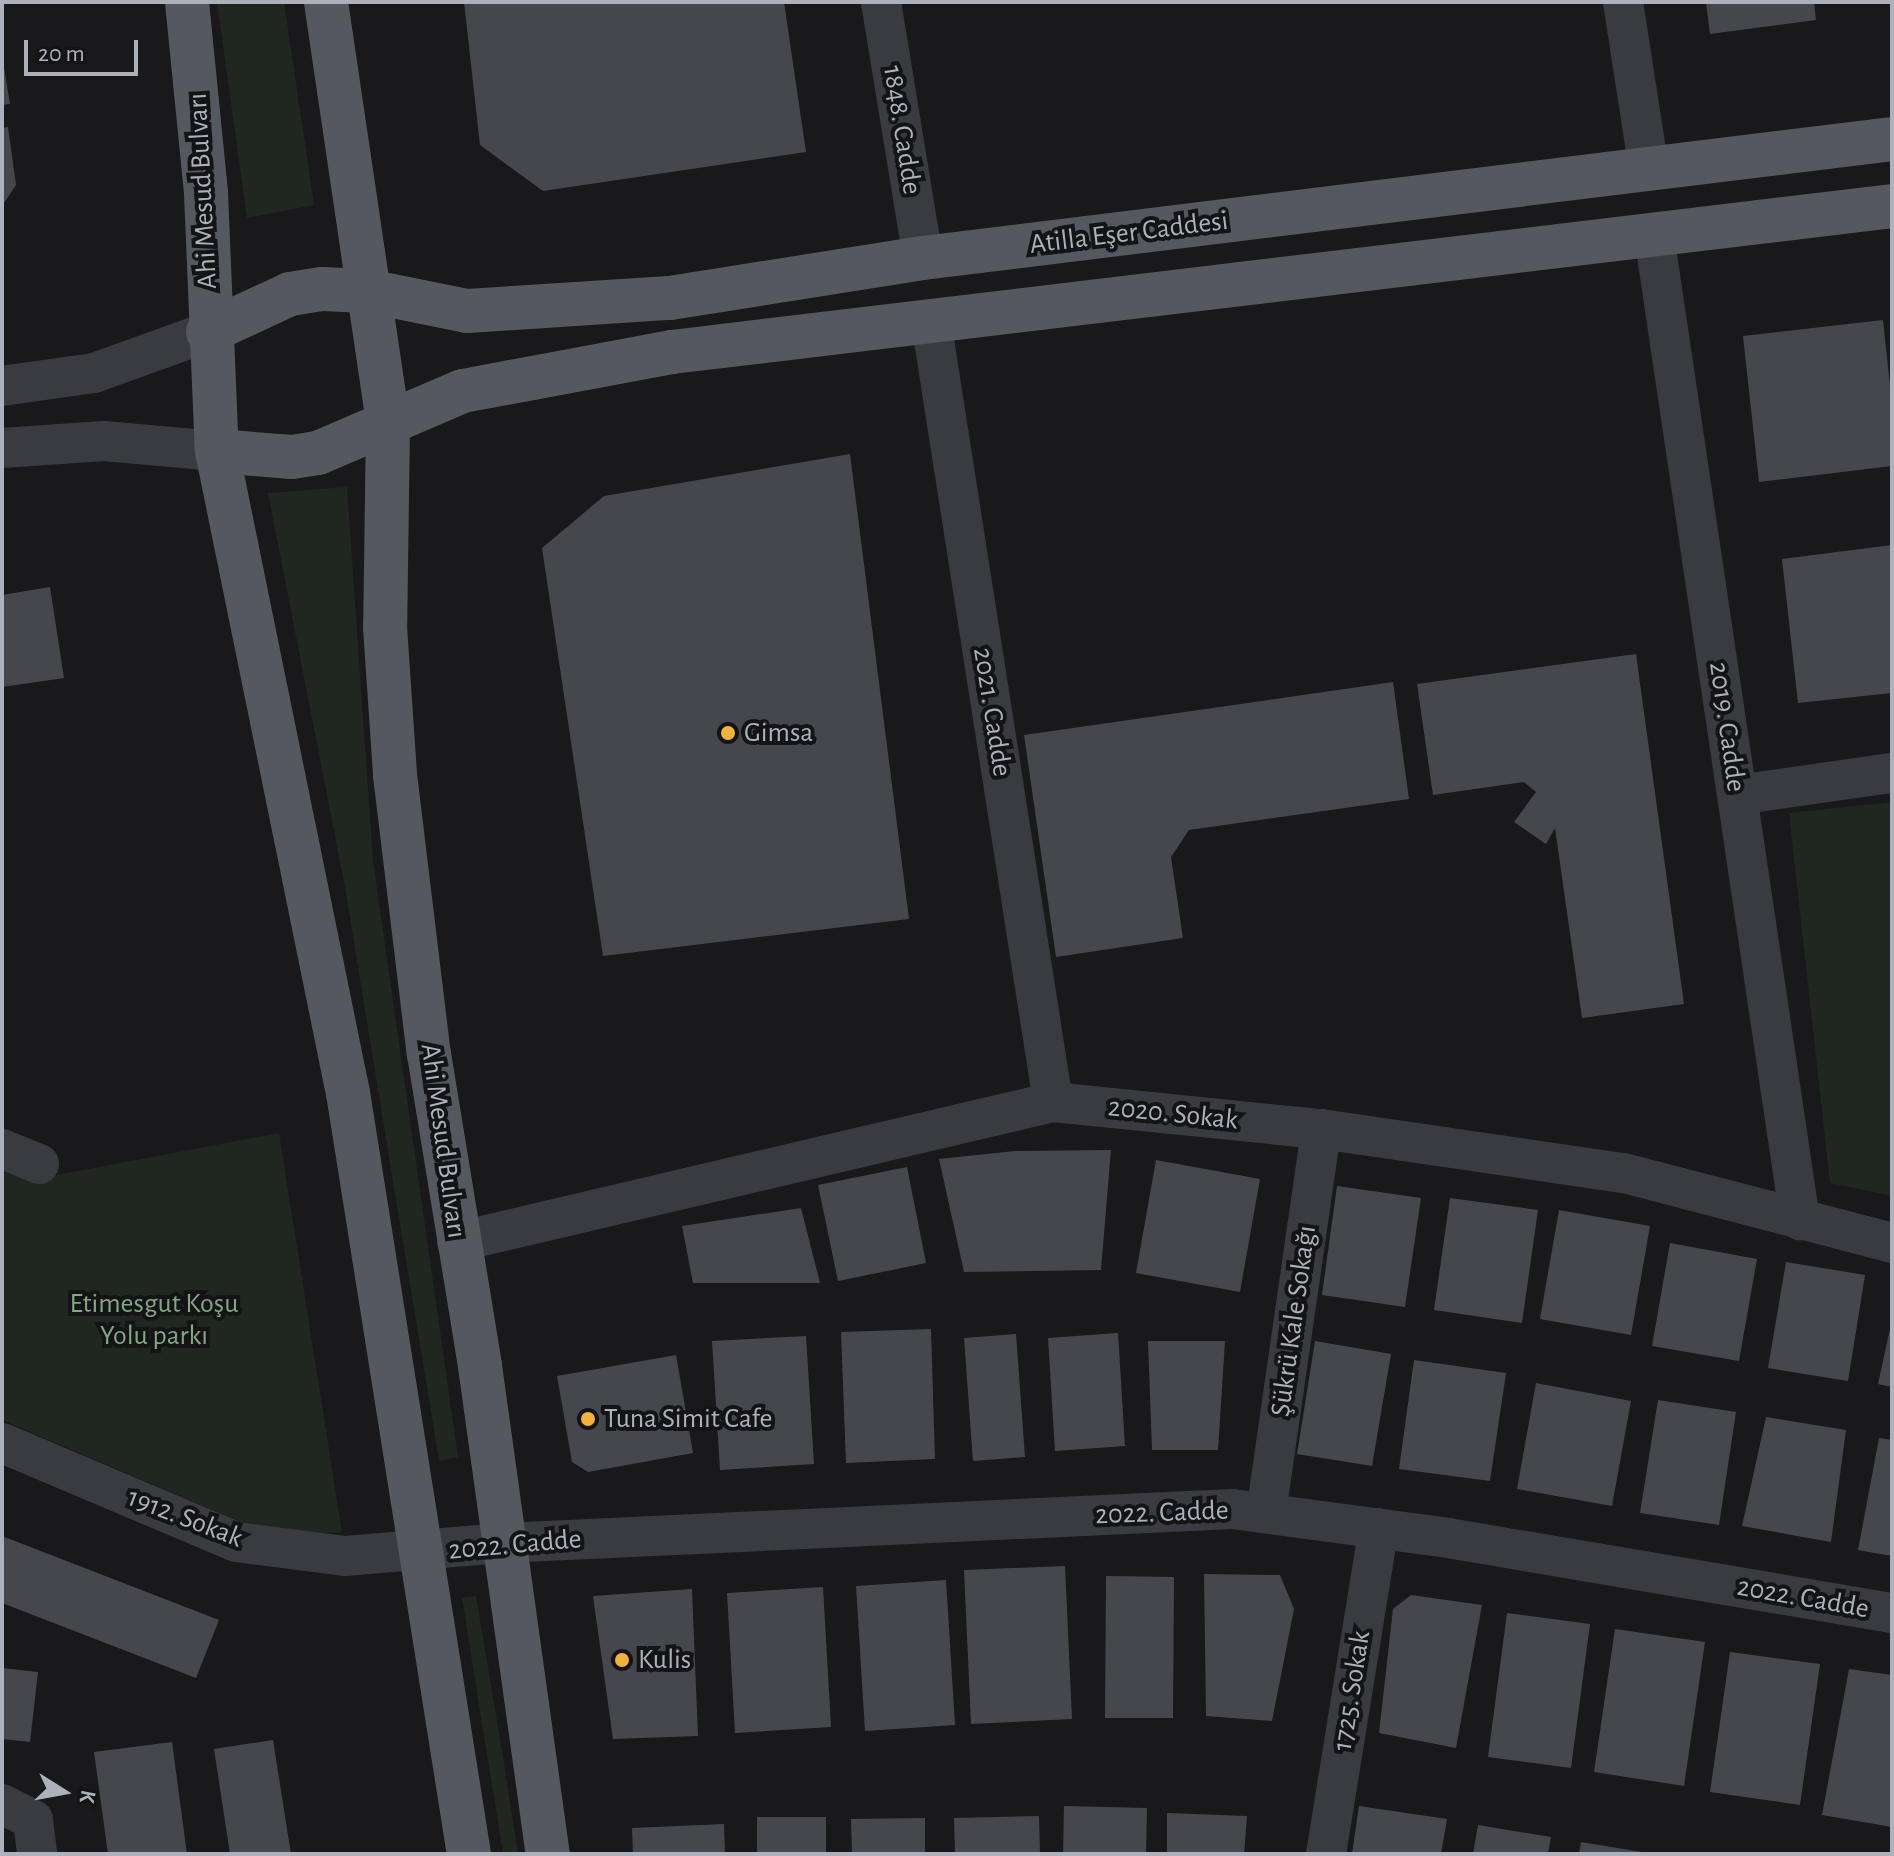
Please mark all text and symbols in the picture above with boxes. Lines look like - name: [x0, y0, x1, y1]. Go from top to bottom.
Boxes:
- scale bar: [28, 24, 142, 74]
- text: 20 m: [38, 42, 85, 66]
- street label: 1848. Cadde: [875, 63, 929, 197]
- street label: Ahi Mesud Bulvarı: [181, 92, 225, 290]
- street label: Atilla Eşer Caddesi: [1028, 204, 1230, 262]
- street label: 2021. Cadde: [965, 645, 1019, 779]
- street label: 2019. Cadde: [1701, 660, 1753, 794]
- place label: Gimsa: [744, 716, 813, 750]
- marker: Gimsa: [719, 724, 737, 742]
- street label: Ahi Mesud Bulvarı: [413, 1041, 473, 1241]
- street label: 2020. Sokak: [1106, 1090, 1240, 1138]
- street label: Şükrü Kale Sokağı: [1264, 1223, 1324, 1419]
- park label: Etimesgut Koşu Yolu parkı: [70, 1287, 238, 1353]
- place label: Tuna Simit Cafe: [604, 1402, 772, 1436]
- marker: Tuna Simit Cafe: [579, 1410, 597, 1428]
- street label: 1912. Sokak: [123, 1481, 247, 1555]
- street label: 2022. Cadde: [1095, 1494, 1229, 1532]
- street label: 2022. Cadde: [447, 1522, 583, 1568]
- street label: 2022. Cadde: [1734, 1570, 1872, 1626]
- street label: 1725. Sokak: [1326, 1629, 1378, 1753]
- place label: Kulis: [638, 1643, 691, 1677]
- marker: Kulis: [613, 1651, 631, 1669]
- north arrow: [24, 1752, 104, 1832]
- text: K: [76, 1788, 100, 1805]

